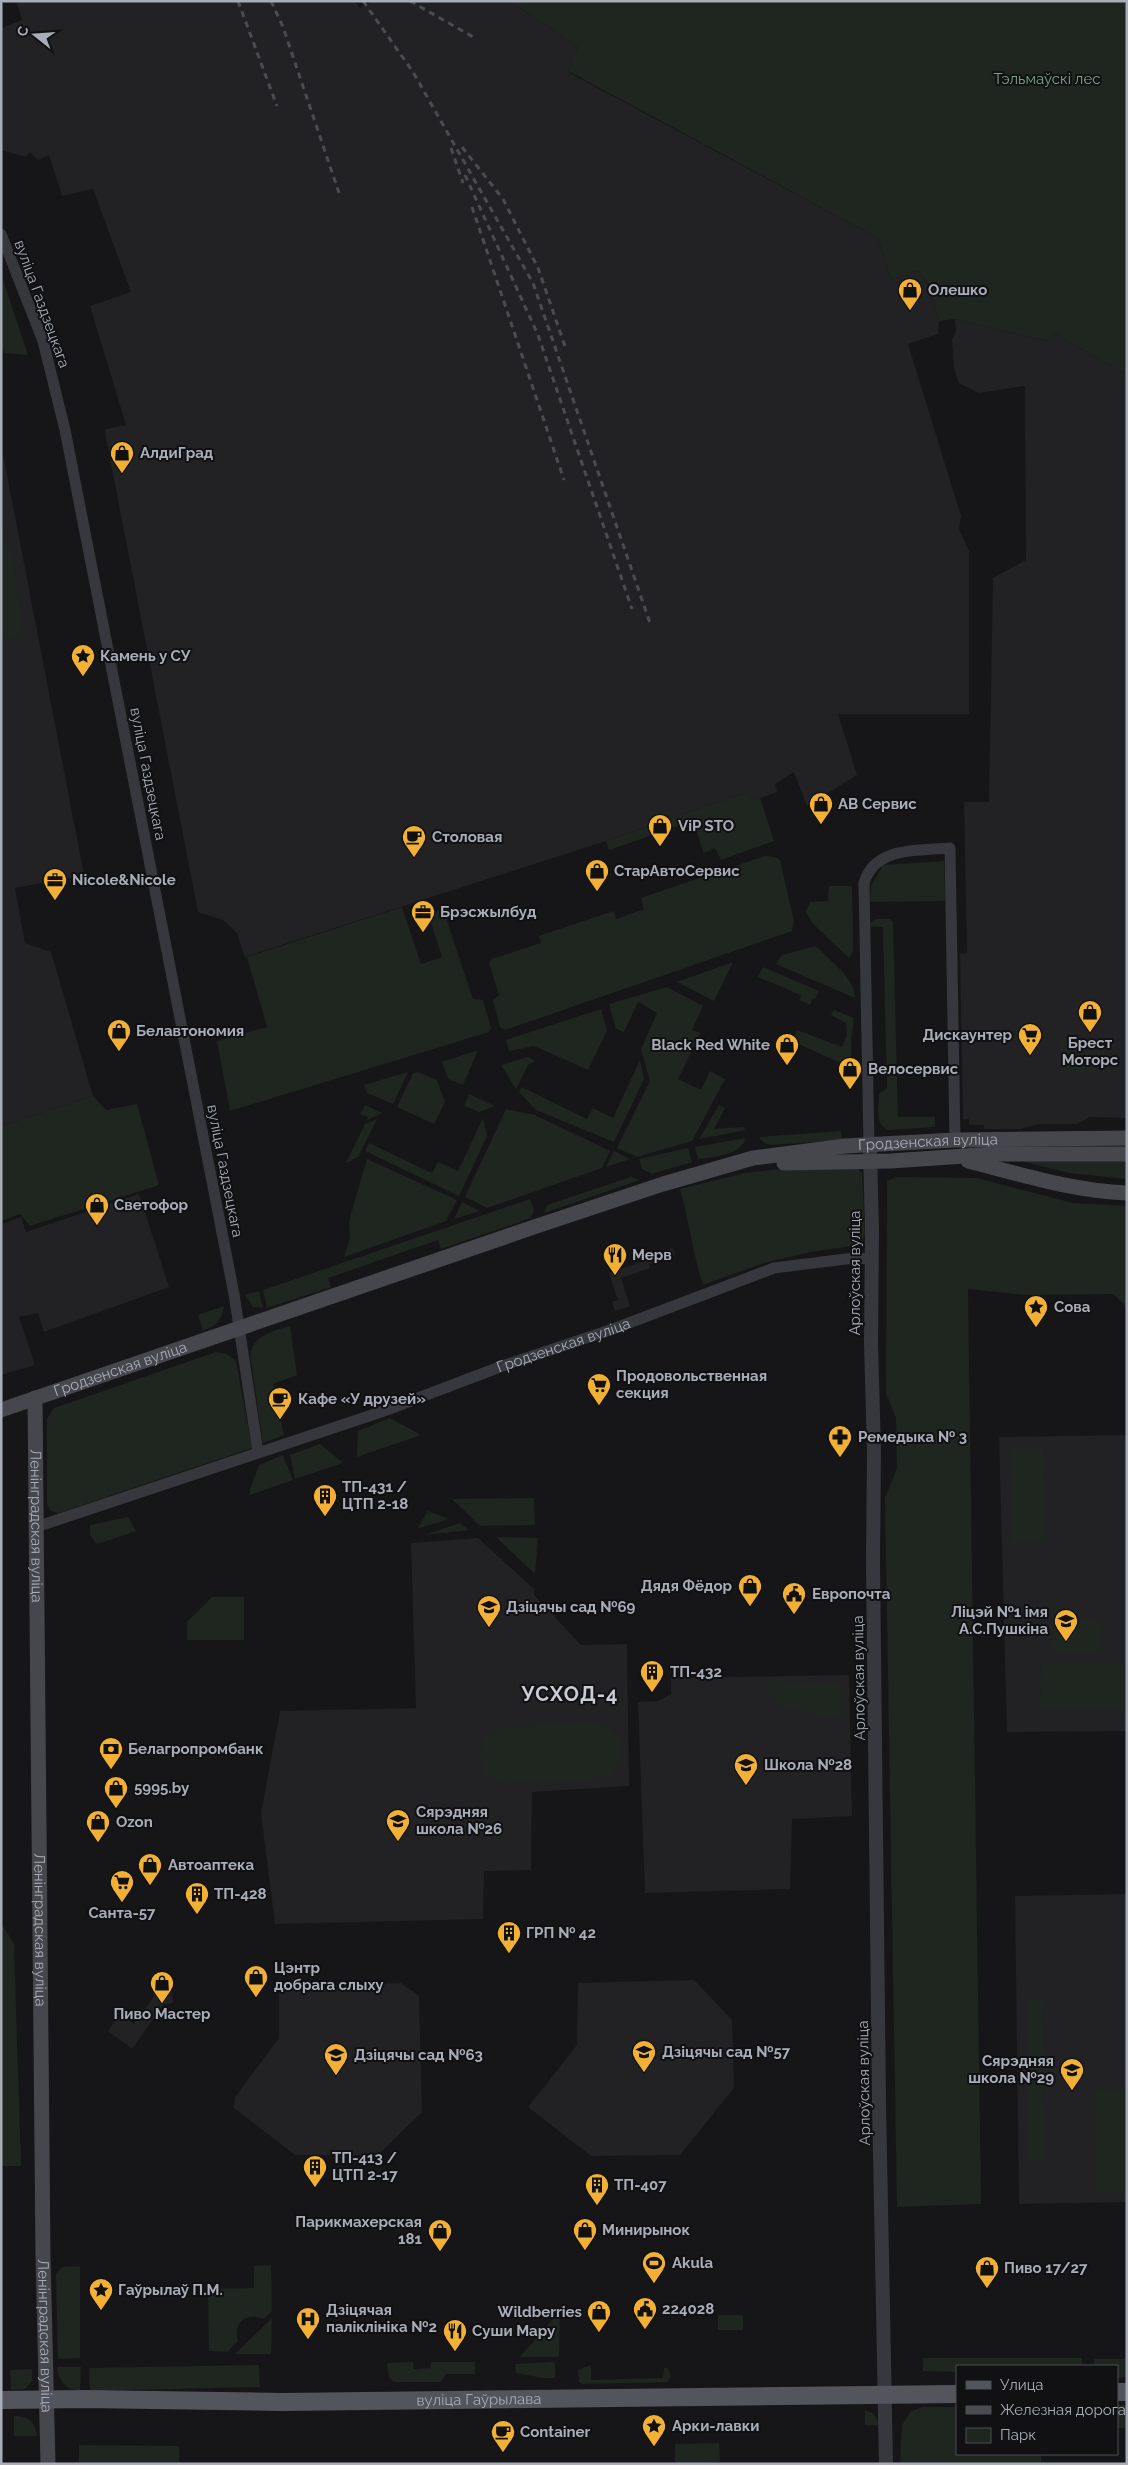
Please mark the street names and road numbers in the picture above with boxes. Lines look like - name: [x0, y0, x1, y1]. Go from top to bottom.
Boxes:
- street label: вуліца Газдзецкага: [11, 238, 73, 370]
- street label: вуліца Газдзецкага: [126, 706, 170, 842]
- street label: вуліца Газдзецкага: [203, 1103, 247, 1239]
- street label: Гродзенская вуліца: [858, 1131, 998, 1154]
- street label: Арлоўская вуліца: [846, 1210, 864, 1336]
- street label: Гродзенская вуліца: [494, 1314, 633, 1376]
- street label: Гродзенская вуліца: [51, 1338, 189, 1400]
- street label: Ленінградская вуліца: [26, 1449, 46, 1603]
- street label: Арлоўская вуліца: [849, 1615, 869, 1741]
- street label: Ленінградская вуліца: [30, 1853, 50, 2007]
- street label: Арлоўская вуліца: [854, 2020, 874, 2146]
- street label: Ленінградская вуліца: [34, 2259, 56, 2413]
- street label: вуліца Гаўрылава: [416, 2390, 542, 2409]

